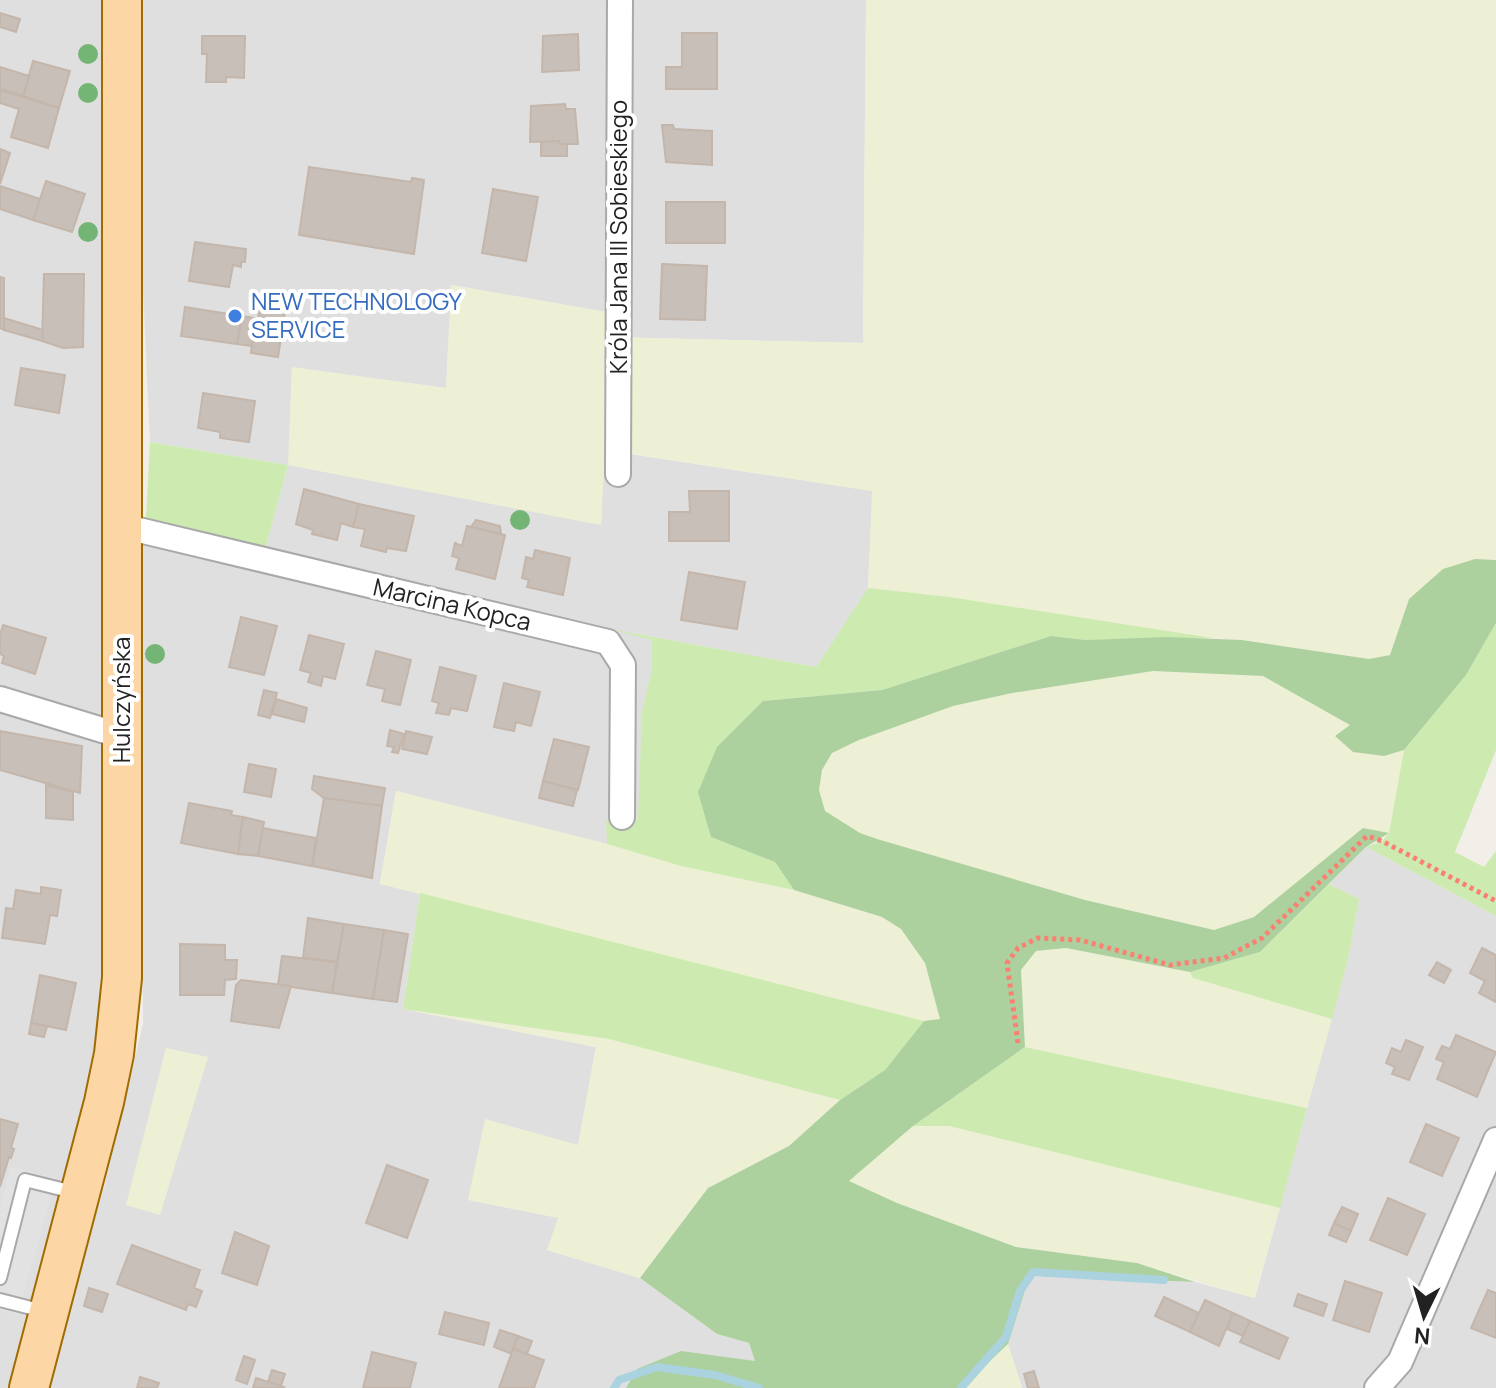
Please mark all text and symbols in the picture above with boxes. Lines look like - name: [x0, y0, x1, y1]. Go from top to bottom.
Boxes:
- street label: Króla Jana III Sobieskiego: [601, 100, 634, 374]
- place label: NEW TECHNOLOGY SERVICE: [251, 284, 462, 345]
- marker: NEW TECHNOLOGY SERVICE: [226, 307, 244, 325]
- street label: Marcina Kopca: [370, 569, 535, 638]
- street label: Hulczyńska: [104, 637, 137, 763]
- north arrow: [1384, 1276, 1464, 1356]
- text: N: [1413, 1320, 1431, 1352]

